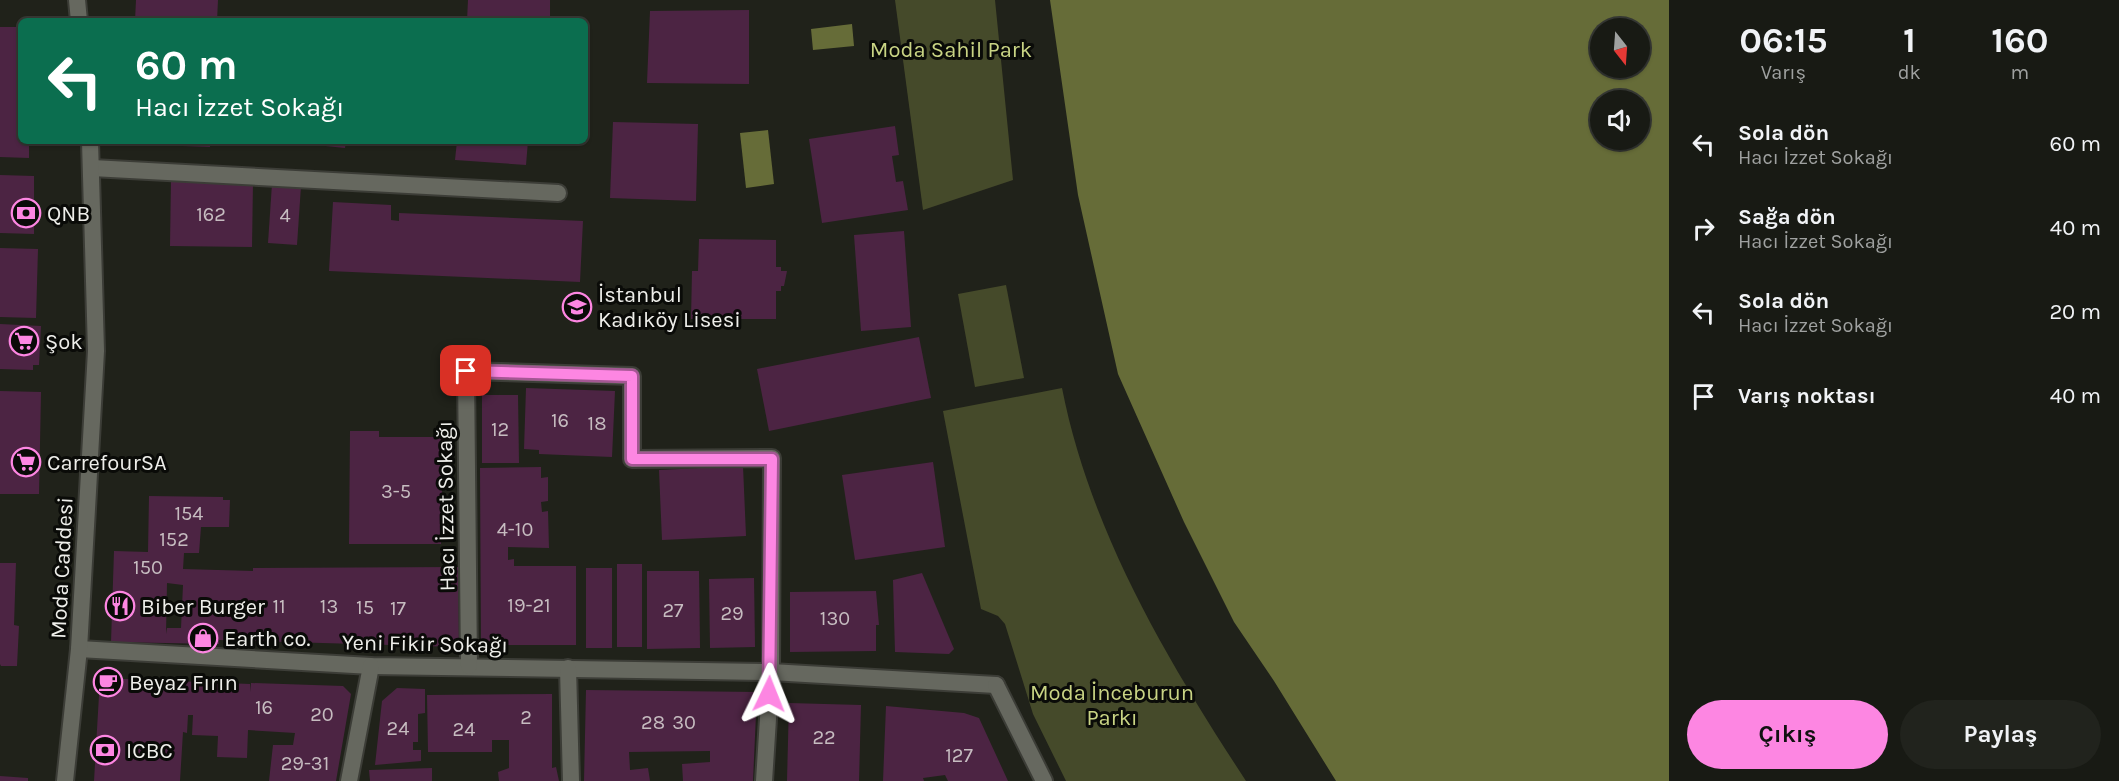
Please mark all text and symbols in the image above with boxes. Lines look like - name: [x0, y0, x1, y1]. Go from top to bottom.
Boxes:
- north arrow: [1590, 18, 1650, 78]
- map controls: [1590, 18, 1650, 150]
- text: 06:15: [1739, 19, 1827, 61]
- text: 1: [1903, 19, 1916, 61]
- text: 160: [1991, 19, 2049, 61]
- park label: Moda Sahil Park: [870, 37, 1032, 63]
- text: 60 m: [135, 40, 238, 90]
- icon: left: [36, 42, 114, 120]
- text: Varış: [1761, 61, 1806, 84]
- text: dk: [1898, 61, 1921, 84]
- text: m: [2011, 61, 2029, 84]
- button: sound: [1590, 90, 1650, 150]
- text: Hacı İzzet Sokağı: [135, 91, 344, 123]
- text: Sola dön: [1738, 120, 1829, 146]
- icon: left: [1687, 128, 1720, 161]
- text: 60 m: [2050, 131, 2101, 157]
- text: Hacı İzzet Sokağı: [1738, 146, 1893, 169]
- bank icon: QNB: [10, 197, 42, 229]
- place label: QNB: [47, 201, 90, 227]
- house number: 162: [196, 203, 226, 226]
- house number: 4: [279, 204, 291, 227]
- text: Sağa dön: [1738, 204, 1836, 230]
- icon: right: [1687, 212, 1720, 245]
- text: 40 m: [2050, 215, 2101, 241]
- text: Hacı İzzet Sokağı: [1738, 230, 1893, 253]
- place label: İstanbul Kadıköy Lisesi: [598, 282, 741, 333]
- text: Sola dön: [1738, 288, 1829, 314]
- school or university icon: İstanbul Kadıköy Lisesi: [561, 291, 593, 323]
- icon: left: [1687, 296, 1720, 329]
- text: 20 m: [2049, 299, 2101, 325]
- text: Hacı İzzet Sokağı: [1738, 314, 1893, 337]
- supermarket icon: Şok: [8, 325, 40, 357]
- place label: Şok: [45, 329, 83, 355]
- pin: [440, 345, 491, 396]
- icon: arrive: [449, 354, 482, 387]
- icon: arrive: [1687, 380, 1720, 413]
- text: Varış noktası: [1738, 383, 1876, 409]
- text: 40 m: [2050, 383, 2101, 409]
- house number: 16: [551, 409, 569, 432]
- house number: 18: [588, 412, 606, 435]
- house number: 12: [491, 418, 509, 441]
- street label: Hacı İzzet Sokağı: [432, 420, 460, 591]
- supermarket icon: CarrefourSA: [10, 446, 42, 478]
- place label: CarrefourSA: [47, 450, 167, 476]
- house number: 3-5: [381, 480, 411, 503]
- street label: Moda Caddesi: [45, 496, 79, 640]
- house number: 154: [174, 502, 204, 525]
- house number: 4-10: [497, 518, 533, 541]
- house number: 152: [159, 528, 189, 551]
- house number: 150: [133, 556, 163, 579]
- restaurant icon: Biber Burger: [104, 590, 136, 622]
- place label: Biber Burger: [141, 594, 265, 620]
- house number: 19-21: [507, 594, 551, 617]
- house number: 11: [272, 595, 286, 618]
- house number: 13: [320, 595, 338, 618]
- house number: 15: [356, 596, 374, 619]
- house number: 17: [390, 597, 407, 620]
- house number: 27: [663, 599, 684, 622]
- house number: 29: [720, 602, 744, 625]
- house number: 130: [820, 607, 850, 630]
- shop icon: Earth co.: [187, 622, 219, 654]
- place label: Earth co.: [224, 626, 311, 652]
- street label: Yeni Fikir Sokağı: [342, 630, 508, 658]
- position arrow: [737, 662, 801, 726]
- cafe icon: Beyaz Fırın: [92, 666, 124, 698]
- place label: Beyaz Fırın: [129, 670, 238, 696]
- park label: Moda İnceburun Parkı: [1030, 680, 1194, 731]
- house number: 16: [255, 696, 273, 719]
- button: Çıkış: [1687, 700, 1888, 769]
- button: Paylaş: [1900, 700, 2101, 769]
- house number: 20: [310, 703, 334, 726]
- house number: 2: [520, 706, 532, 729]
- house number: 28: [641, 711, 665, 734]
- house number: 30: [672, 711, 696, 734]
- house number: 24: [387, 717, 409, 740]
- house number: 24: [453, 718, 475, 741]
- house number: 22: [812, 726, 836, 749]
- bank icon: ICBC: [89, 734, 121, 766]
- place label: ICBC: [126, 738, 173, 764]
- house number: 127: [945, 744, 973, 767]
- house number: 29-31: [281, 752, 329, 775]

